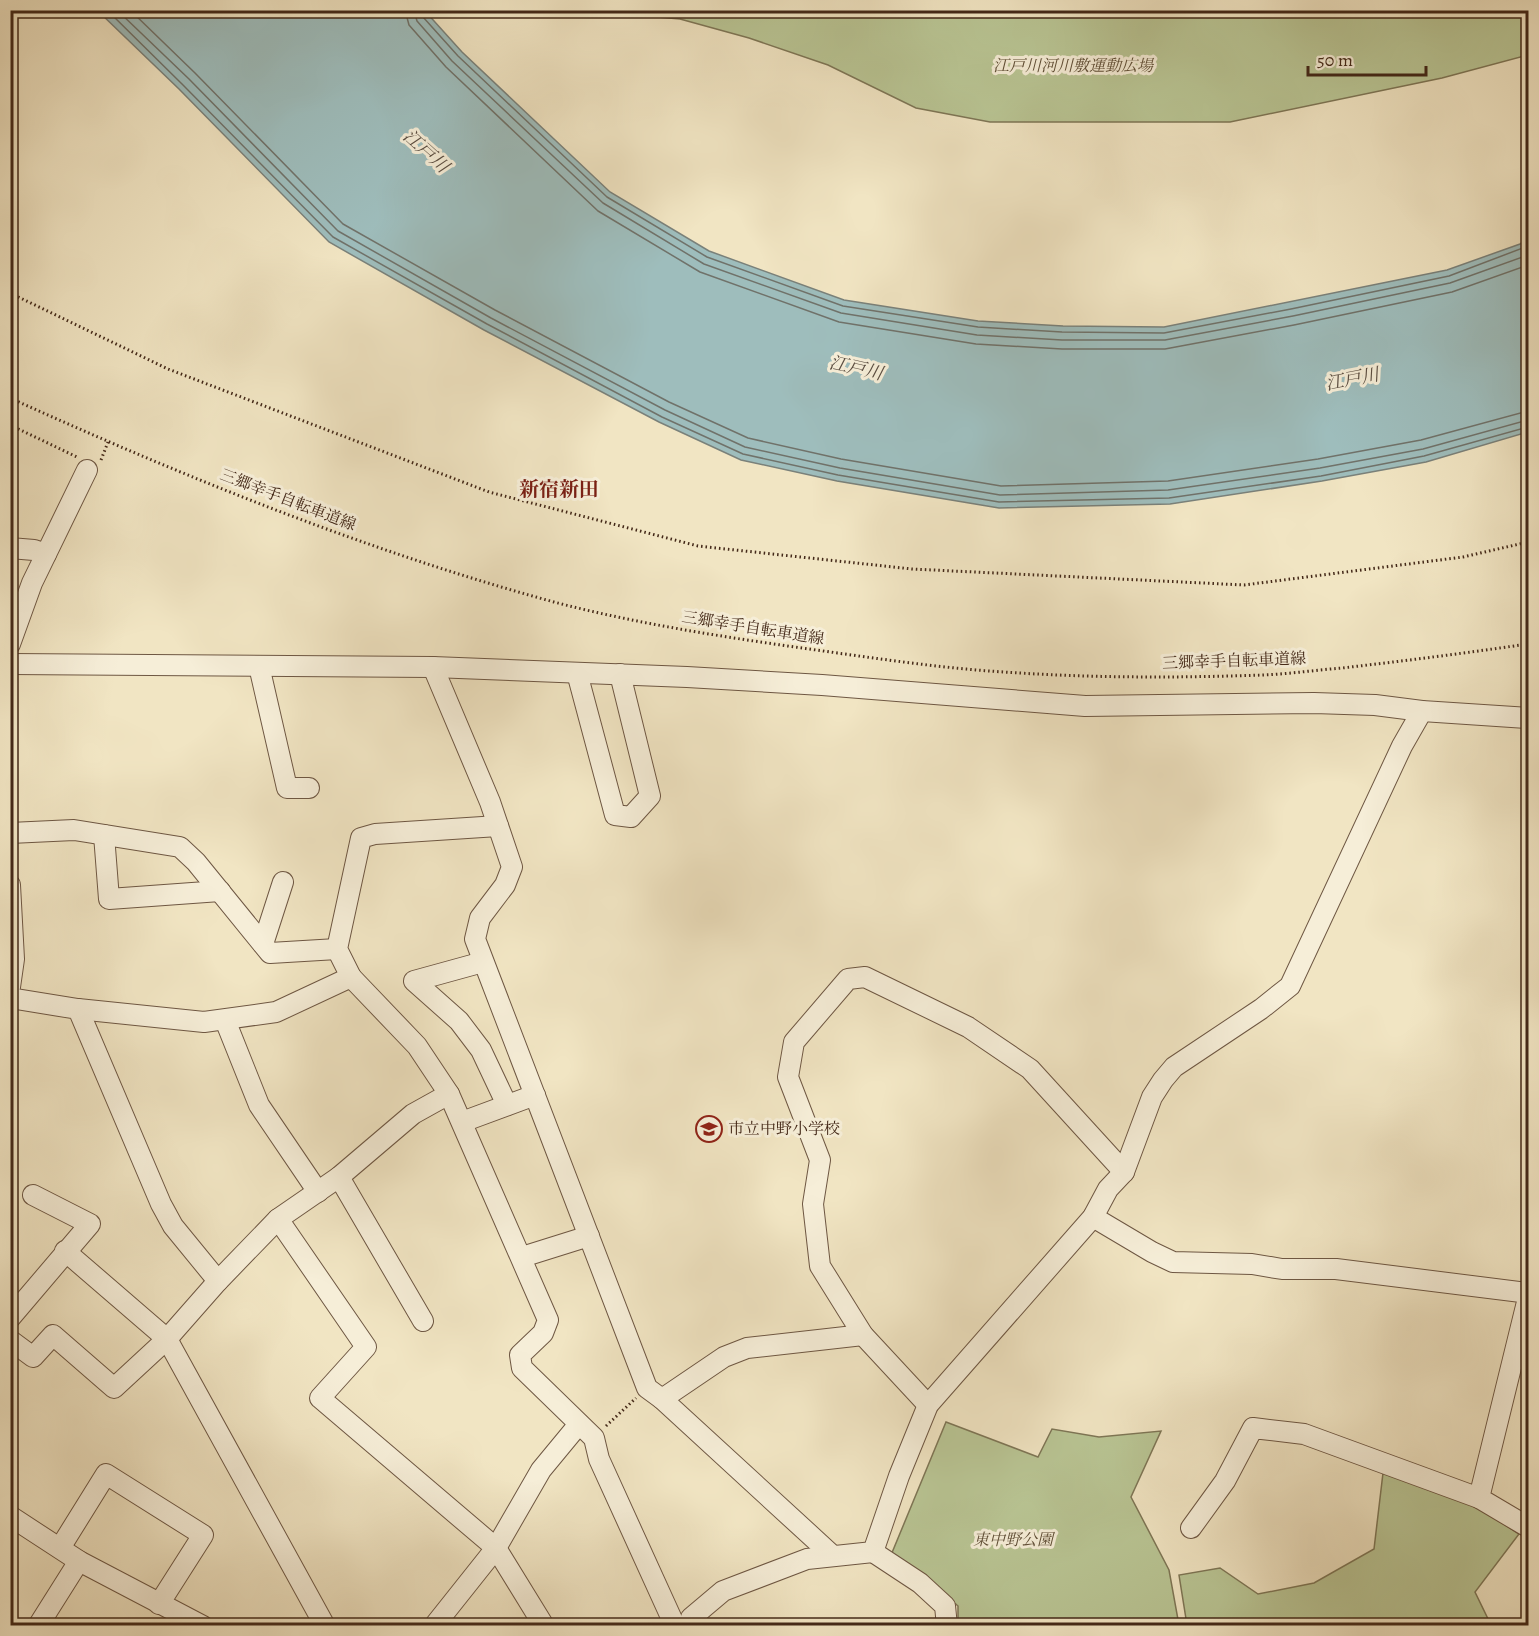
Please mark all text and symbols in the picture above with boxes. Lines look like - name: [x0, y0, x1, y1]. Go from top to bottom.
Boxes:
- scale bar: [1308, 39, 1426, 77]
- text: 50 m: [1317, 48, 1353, 72]
- park label: 江戸川河川敷運動広場: [993, 55, 1155, 77]
- water label: 江戸川: [398, 124, 456, 179]
- water label: 江戸川: [827, 350, 887, 386]
- water label: 江戸川: [1323, 362, 1383, 396]
- street label: 三郷幸手自転車道線: [217, 464, 359, 536]
- district label: 新宿新田: [519, 476, 599, 503]
- street label: 三郷幸手自転車道線: [680, 606, 826, 650]
- street label: 三郷幸手自転車道線: [1162, 647, 1306, 675]
- school or university icon: 市立中野小学校: [694, 1114, 724, 1144]
- place label: 市立中野小学校: [728, 1118, 840, 1140]
- park label: 東中野公園: [973, 1529, 1056, 1551]

